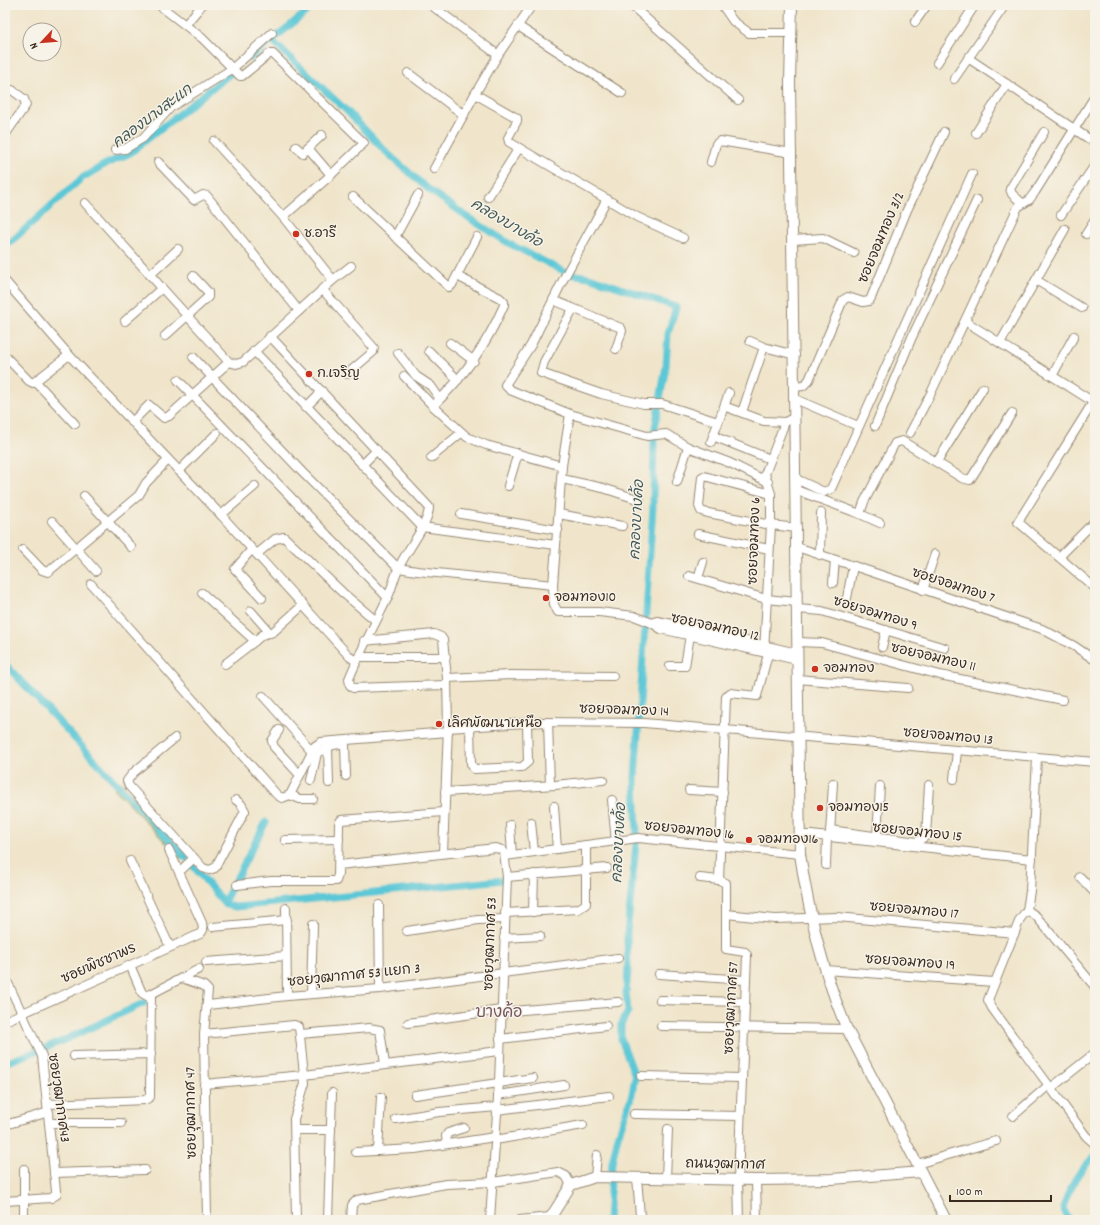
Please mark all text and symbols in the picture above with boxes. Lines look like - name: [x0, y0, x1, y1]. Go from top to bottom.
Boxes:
- north arrow: [22, 22, 62, 62]
- text: N: [26, 39, 43, 51]
- water label: คลองบางสะแก: [108, 79, 199, 154]
- street label: ซอยจอมทอง 3/2: [854, 189, 910, 287]
- water label: คลองบางค้อ: [466, 193, 548, 255]
- place label: ช.อารี: [304, 224, 337, 244]
- marker: ช.อารี: [291, 229, 301, 239]
- place label: ก.เจริญ: [317, 364, 360, 384]
- marker: ก.เจริญ: [304, 369, 314, 379]
- water label: คลองบางค้อ: [624, 478, 651, 561]
- street label: ซอยจอมทอง 6: [743, 497, 767, 585]
- street label: ซอยจอมทอง 7: [909, 563, 997, 609]
- place label: จอมทอง10: [554, 588, 616, 608]
- street label: ซอยจอมทอง 9: [830, 592, 920, 636]
- marker: จอมทอง10: [541, 593, 551, 603]
- street label: ซอยจอมทอง 12: [669, 609, 761, 647]
- street label: ซอยจอมทอง 11: [888, 638, 978, 678]
- place label: จอมทอง: [823, 659, 875, 679]
- marker: จอมทอง: [810, 664, 820, 674]
- street label: ซอยจอมทอง 14: [579, 699, 669, 723]
- place label: เลิศพัฒนาเหนือ: [447, 714, 542, 734]
- marker: เลิศพัฒนาเหนือ: [434, 719, 444, 729]
- street label: ซอยจอมทอง 13: [902, 723, 994, 751]
- place label: จอมทอง15: [828, 798, 889, 818]
- water label: คลองบางค้อ: [606, 801, 633, 884]
- marker: จอมทอง15: [815, 803, 825, 813]
- street label: ซอยจอมทอง 16: [643, 816, 735, 846]
- street label: ซอยจอมทอง 15: [871, 818, 963, 848]
- place label: จอมทอง16: [757, 830, 819, 850]
- marker: จอมทอง16: [744, 835, 754, 845]
- street label: ซอยวุฒากาศ 53: [479, 897, 503, 991]
- street label: ซอยจอมทอง 17: [869, 897, 959, 925]
- street label: ซอยพิชชาพร: [58, 939, 140, 989]
- street label: ซอยจอมทอง 19: [864, 950, 956, 976]
- street label: ซอยวุฒากาศ 53 แยก 3: [287, 959, 421, 993]
- street label: ซอยวุฒากาศ 57: [720, 961, 744, 1055]
- district label: บางค้อ: [475, 1001, 523, 1025]
- street label: ซอยวุฒากาศ43: [42, 1052, 74, 1144]
- street label: ซอยวุฒากาศ 47: [181, 1067, 203, 1159]
- street label: ถนนวุฒากาศ: [685, 1154, 766, 1176]
- scale bar: [950, 1177, 1051, 1203]
- text: 100 m: [956, 1184, 983, 1201]

